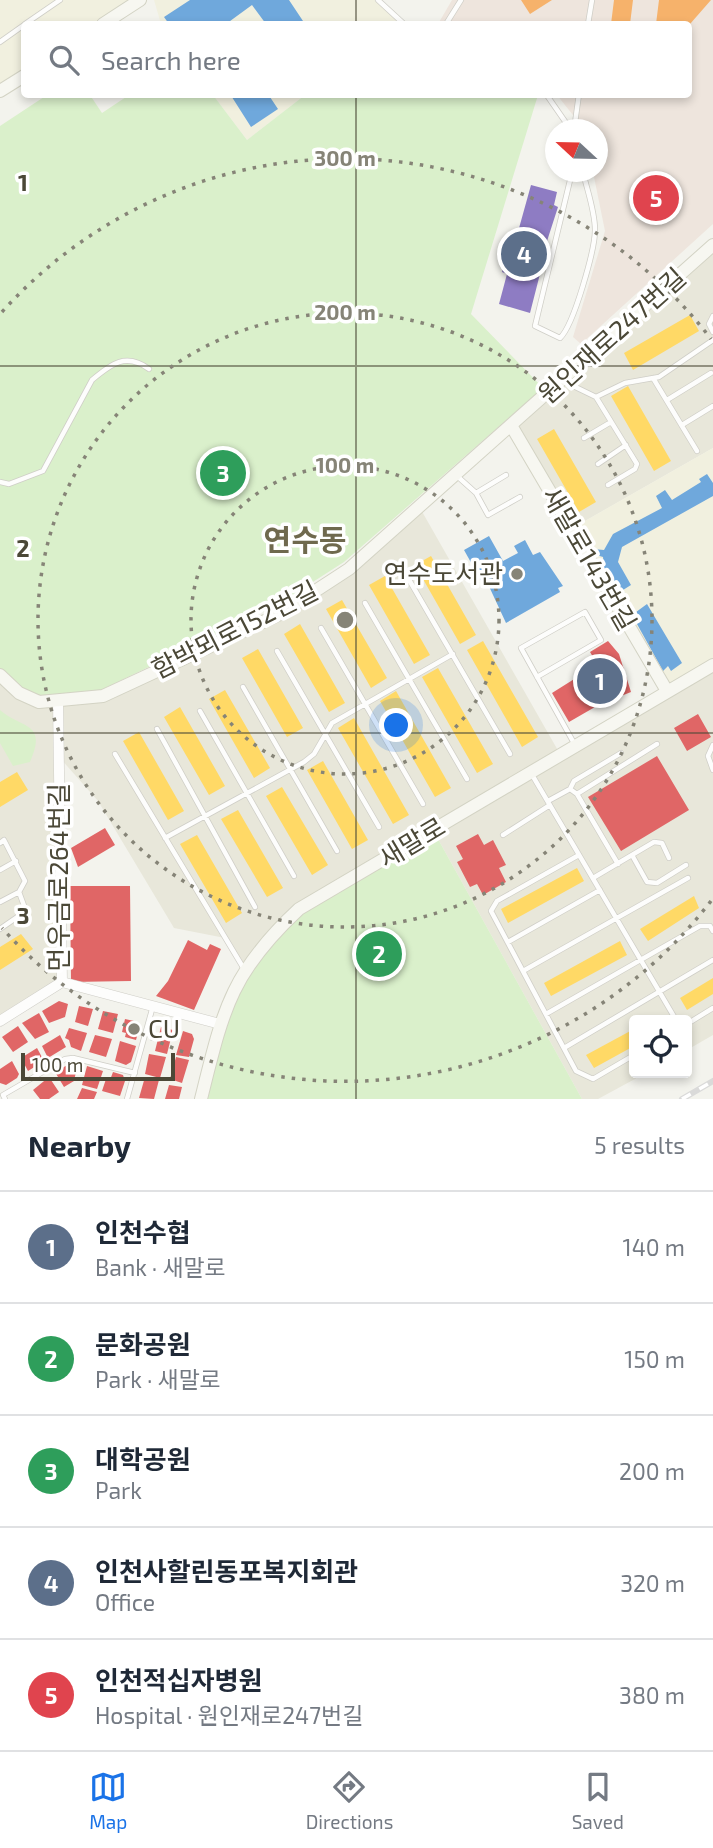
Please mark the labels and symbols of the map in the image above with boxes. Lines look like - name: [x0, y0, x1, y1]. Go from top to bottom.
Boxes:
- north arrow: [545, 119, 608, 182]
- text: 300 m: [314, 145, 376, 170]
- text: 1: [18, 168, 28, 196]
- pin: 5: [633, 172, 679, 224]
- pin: 4: [501, 228, 547, 280]
- street label: 원인재로247번길: [531, 261, 691, 409]
- text: 200 m: [314, 299, 376, 324]
- pin: 3: [200, 447, 246, 499]
- text: 100 m: [316, 452, 374, 477]
- street label: 새말로143번길: [537, 481, 644, 635]
- district label: 연수동: [264, 521, 346, 557]
- text: 2: [16, 534, 30, 562]
- place label: 연수도서관: [383, 557, 503, 588]
- marker: 연수도서관: [509, 566, 525, 582]
- street label: 함박뫼로152번길: [146, 573, 323, 684]
- centre of rings: [333, 608, 357, 632]
- pin: 1: [577, 655, 623, 707]
- your location: [379, 708, 413, 742]
- street label: 먼우금로264번길: [42, 783, 73, 972]
- street label: 새말로: [372, 810, 450, 873]
- text: 3: [16, 901, 30, 929]
- pin: 2: [356, 928, 402, 980]
- place label: CU: [148, 1012, 180, 1043]
- marker: CU: [126, 1021, 142, 1037]
- scale bar: [21, 1050, 175, 1082]

